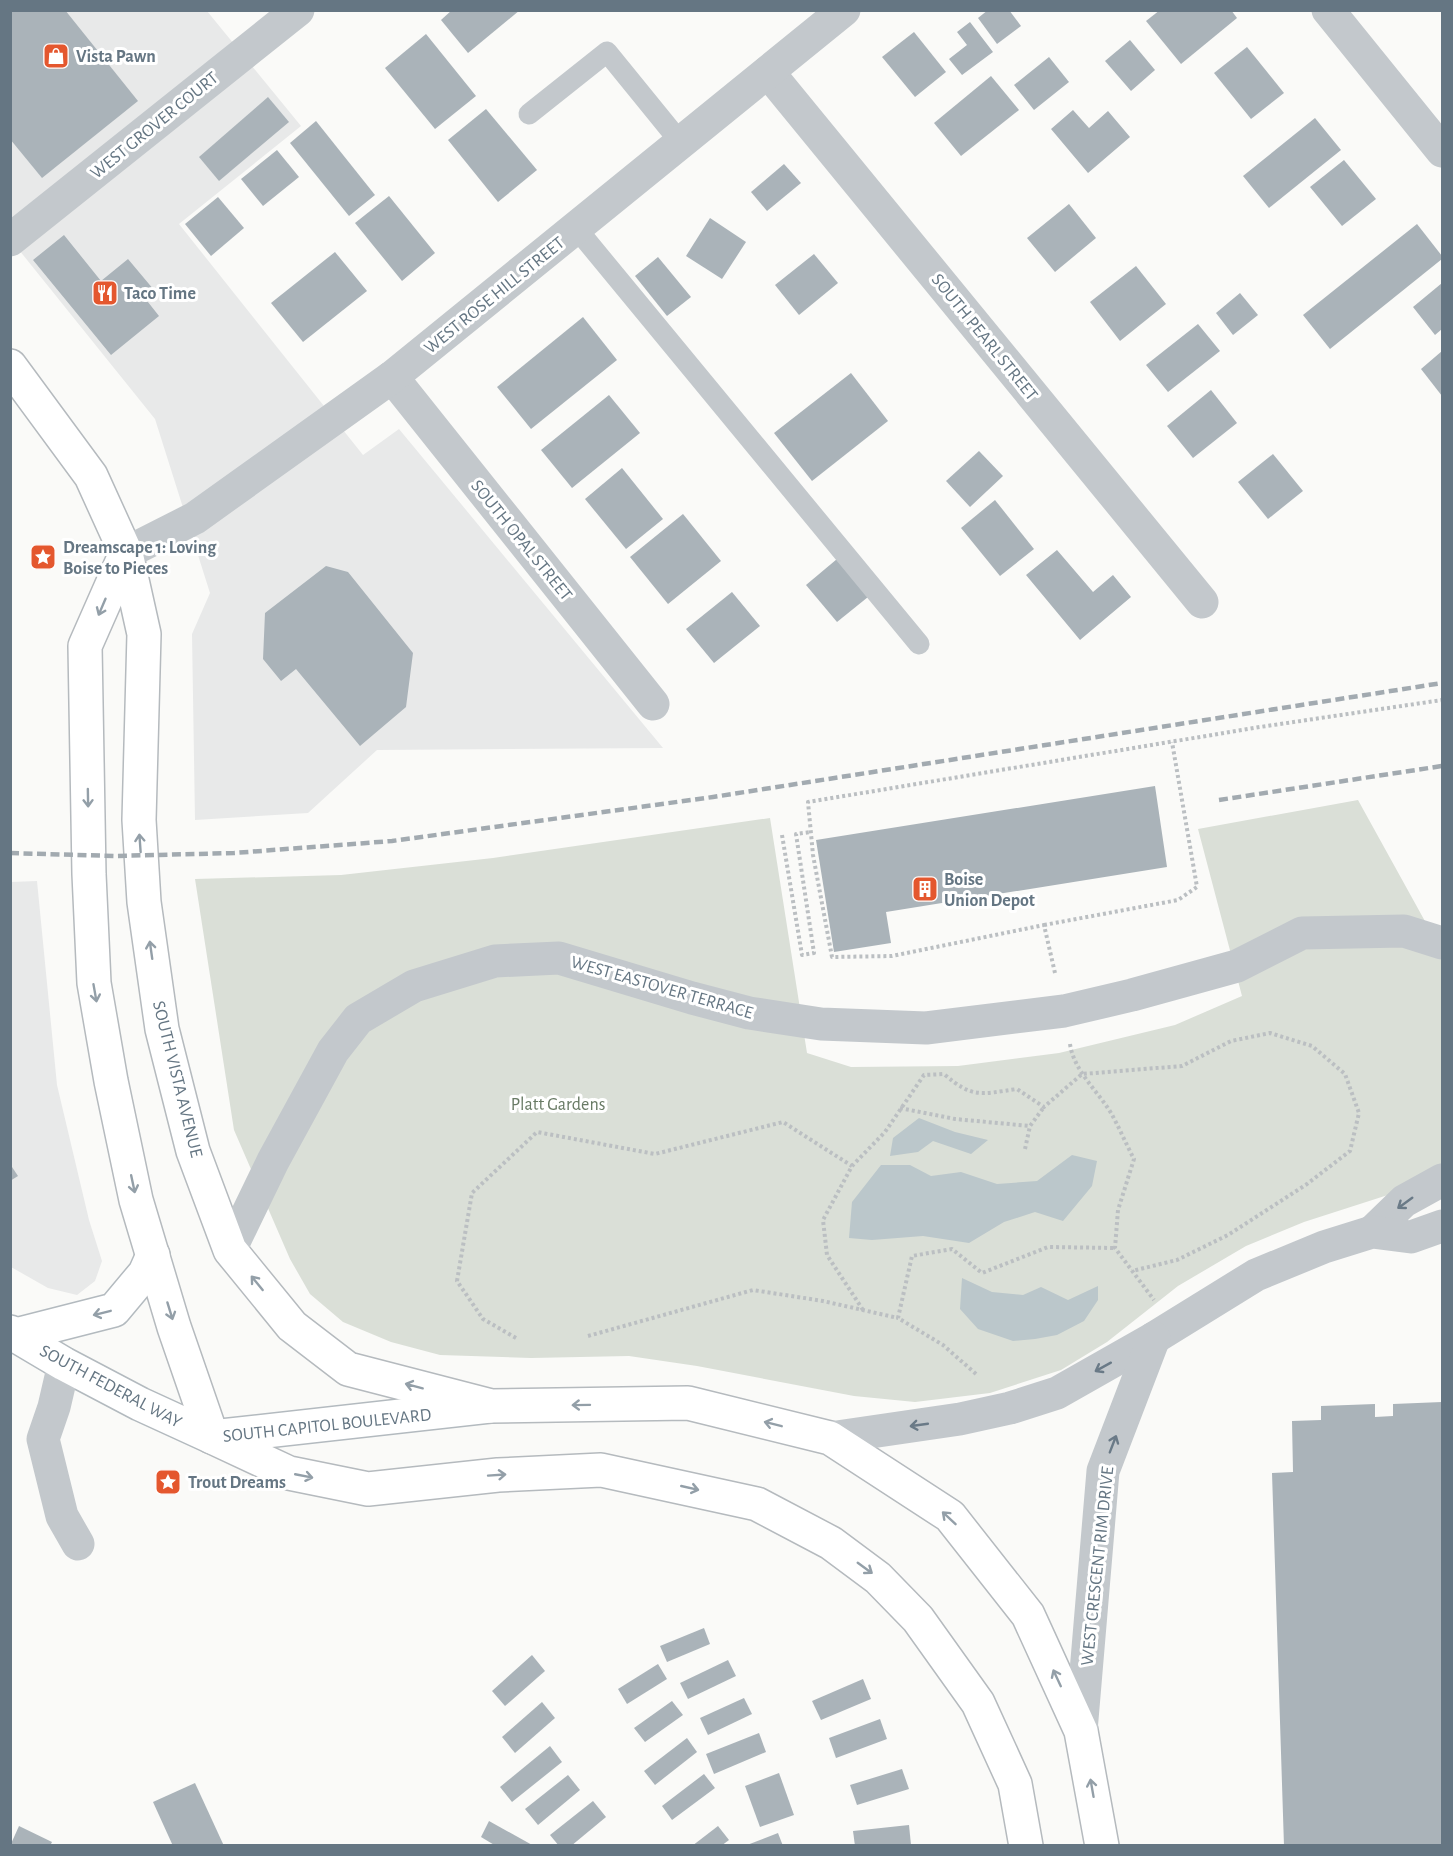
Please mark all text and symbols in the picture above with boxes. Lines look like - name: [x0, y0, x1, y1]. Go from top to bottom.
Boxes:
- shop icon: Vista Pawn: [41, 41, 71, 71]
- place label: Vista Pawn: [76, 48, 156, 66]
- street label: WEST GROVER COURT: [87, 69, 222, 183]
- street label: WEST ROSE HILL STREET: [421, 234, 568, 358]
- street label: SOUTH PEARL STREET: [928, 271, 1041, 405]
- restaurant icon: Taco Time: [90, 278, 120, 308]
- place label: Taco Time: [124, 285, 196, 303]
- street label: SOUTH OPAL STREET: [467, 477, 575, 604]
- place label: Dreamscape 1: Loving Boise to Pieces: [63, 539, 217, 578]
- place icon: Dreamscape 1: Loving Boise to Pieces: [28, 542, 58, 572]
- one-way arrow: [96, 597, 108, 615]
- one-way arrow: [82, 788, 93, 808]
- one-way arrow: [134, 834, 145, 854]
- place label: Boise Union Depot: [944, 871, 1035, 910]
- building icon: Boise Union Depot: [910, 874, 940, 904]
- one-way arrow: [145, 940, 156, 960]
- street label: WEST EASTOVER TERRACE: [569, 953, 755, 1023]
- one-way arrow: [90, 983, 101, 1002]
- street label: SOUTH VISTA AVENUE: [149, 999, 205, 1160]
- park label: Platt Gardens: [511, 1096, 605, 1114]
- one-way arrow: [128, 1174, 139, 1194]
- one-way arrow: [1397, 1196, 1413, 1209]
- one-way arrow: [250, 1275, 263, 1291]
- one-way arrow: [165, 1301, 176, 1320]
- one-way arrow: [93, 1307, 112, 1319]
- street label: SOUTH FEDERAL WAY: [37, 1342, 185, 1432]
- one-way arrow: [1095, 1362, 1113, 1373]
- one-way arrow: [405, 1380, 424, 1391]
- one-way arrow: [571, 1399, 591, 1411]
- street label: SOUTH CAPITOL BOULEVARD: [222, 1406, 432, 1446]
- one-way arrow: [764, 1417, 783, 1429]
- one-way arrow: [910, 1420, 930, 1431]
- one-way arrow: [1108, 1436, 1119, 1454]
- street label: WEST CRESCENT RIM DRIVE: [1079, 1465, 1117, 1667]
- place icon: Trout Dreams: [153, 1467, 183, 1497]
- one-way arrow: [487, 1469, 507, 1480]
- one-way arrow: [294, 1471, 314, 1482]
- place label: Trout Dreams: [188, 1474, 286, 1492]
- one-way arrow: [681, 1483, 700, 1495]
- one-way arrow: [941, 1511, 956, 1525]
- one-way arrow: [857, 1562, 873, 1575]
- one-way arrow: [1050, 1669, 1061, 1687]
- one-way arrow: [1086, 1779, 1097, 1799]

